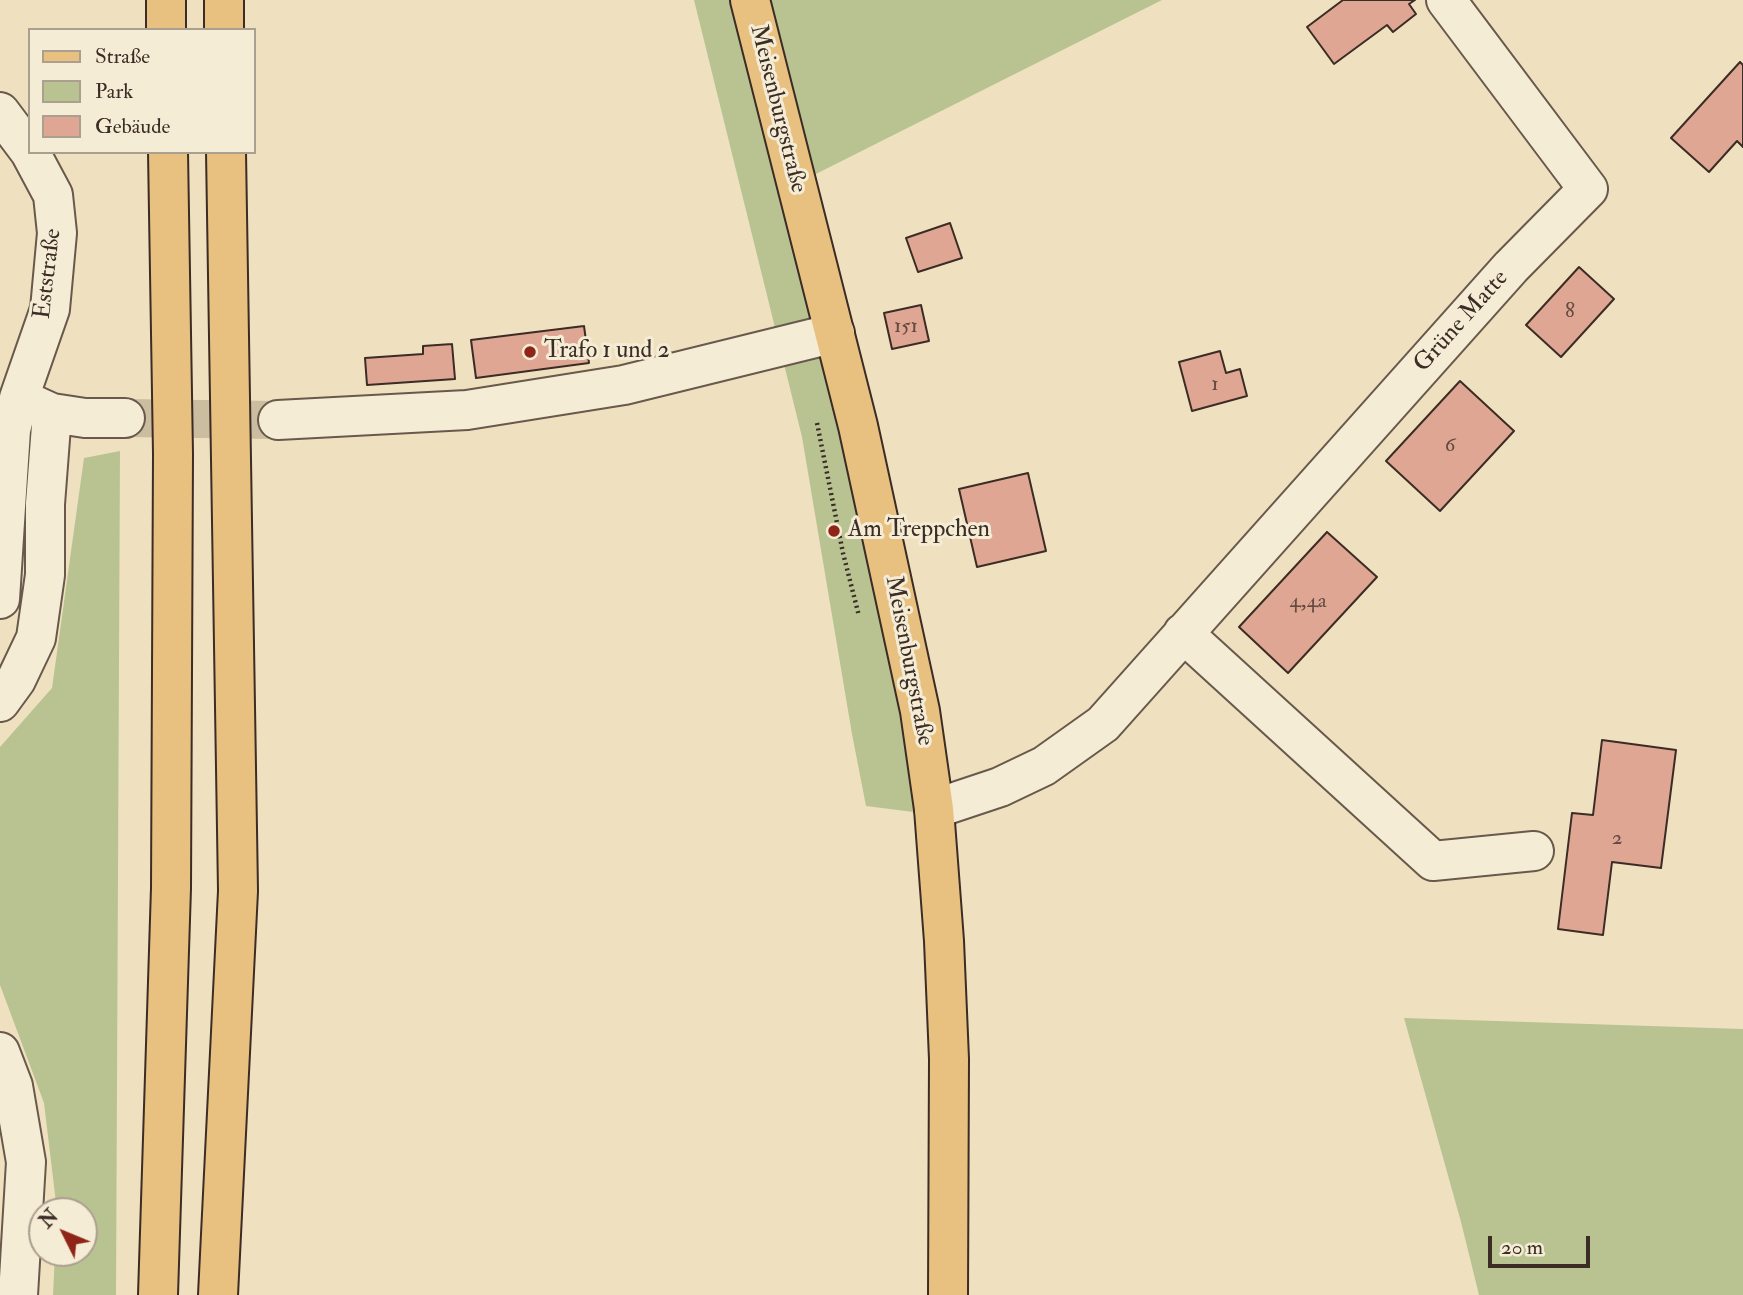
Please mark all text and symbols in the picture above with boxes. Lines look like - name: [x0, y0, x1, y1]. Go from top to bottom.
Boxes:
- street label: Meisenburgstraße: [742, 22, 812, 196]
- legend: [28, 28, 256, 154]
- text: Straße: [95, 43, 150, 70]
- text: Park: [95, 78, 133, 105]
- text: Gebäude: [95, 113, 170, 140]
- street label: Eststraße: [29, 227, 69, 321]
- street label: Grüne Matte: [1409, 265, 1515, 379]
- house number: 8: [1565, 299, 1575, 325]
- house number: 151: [894, 314, 918, 340]
- place label: Trafo 1 und 2: [544, 338, 670, 366]
- marker: Trafo 1 und 2: [522, 344, 538, 360]
- house number: 1: [1211, 372, 1219, 398]
- house number: 6: [1445, 433, 1455, 459]
- place label: Am Treppchen: [848, 517, 990, 545]
- marker: Am Treppchen: [826, 523, 842, 539]
- street label: Meisenburgstraße: [877, 574, 939, 748]
- house number: 4,4a: [1289, 589, 1327, 615]
- house number: 2: [1612, 826, 1622, 852]
- north arrow: [28, 1197, 98, 1267]
- text: N: [35, 1205, 64, 1233]
- scale bar: [1491, 1222, 1592, 1266]
- text: 20 m: [1501, 1234, 1543, 1261]

